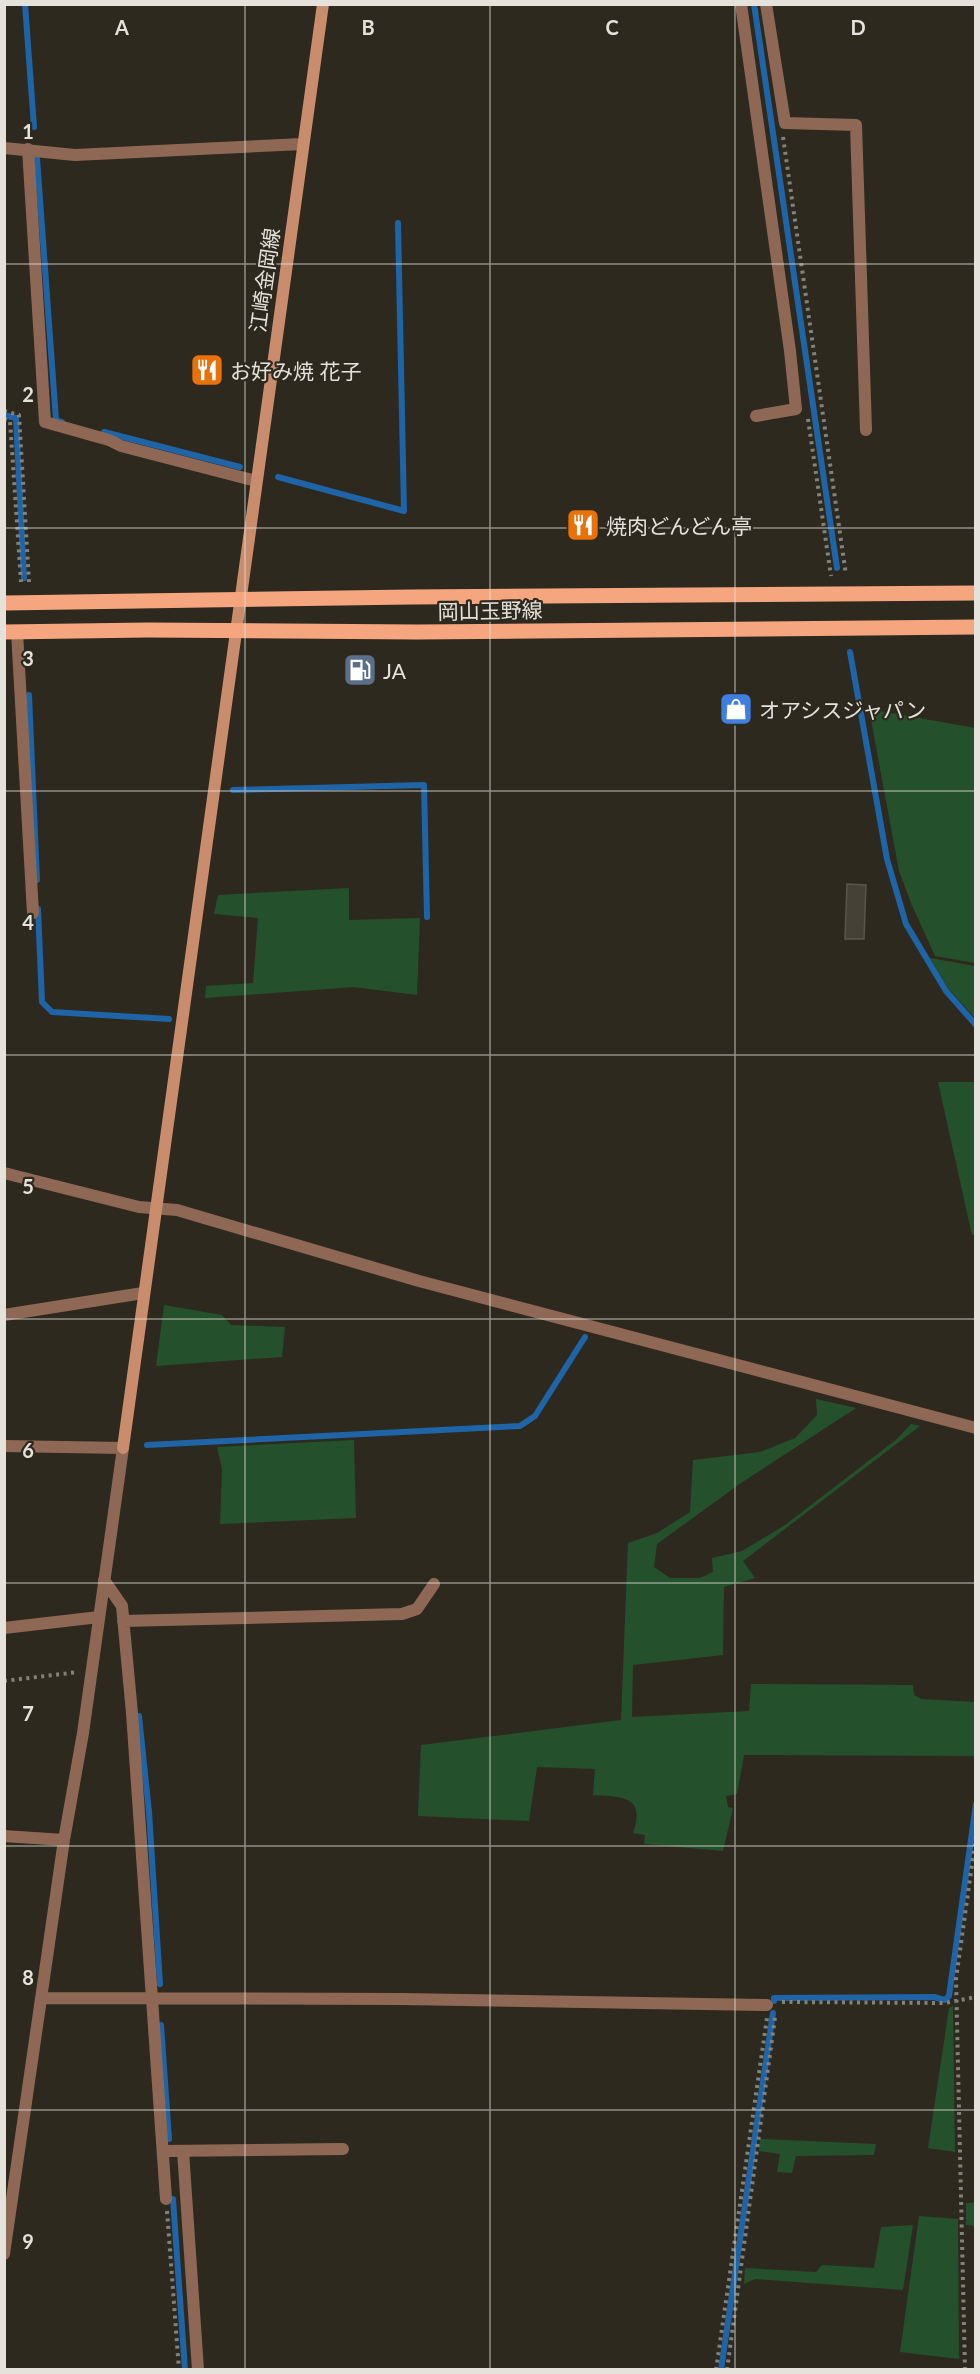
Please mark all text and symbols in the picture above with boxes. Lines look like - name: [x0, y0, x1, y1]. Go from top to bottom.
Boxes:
- text: A: [114, 15, 129, 39]
- text: B: [361, 15, 375, 39]
- text: C: [605, 15, 619, 39]
- text: D: [850, 15, 866, 39]
- text: 1: [22, 119, 34, 143]
- street label: 江崎金岡線: [244, 226, 284, 334]
- restaurant icon: お好み焼 花子: [189, 352, 225, 388]
- place label: お好み焼 花子: [230, 358, 361, 383]
- text: 2: [22, 382, 34, 406]
- restaurant icon: 焼肉どんどん亭: [565, 507, 601, 543]
- place label: 焼肉どんどん亭: [606, 513, 752, 538]
- street label: 岡山玉野線: [437, 597, 543, 623]
- text: 3: [22, 646, 34, 670]
- fuel station icon: JA: [342, 652, 378, 688]
- place label: JA: [383, 658, 407, 683]
- shop icon: オアシスジャパン: [718, 691, 754, 727]
- place label: オアシスジャパン: [759, 697, 926, 722]
- text: 4: [22, 910, 34, 934]
- text: 5: [22, 1174, 34, 1198]
- text: 6: [22, 1438, 34, 1462]
- text: 7: [22, 1701, 34, 1725]
- text: 8: [22, 1965, 34, 1989]
- text: 9: [22, 2229, 34, 2253]

